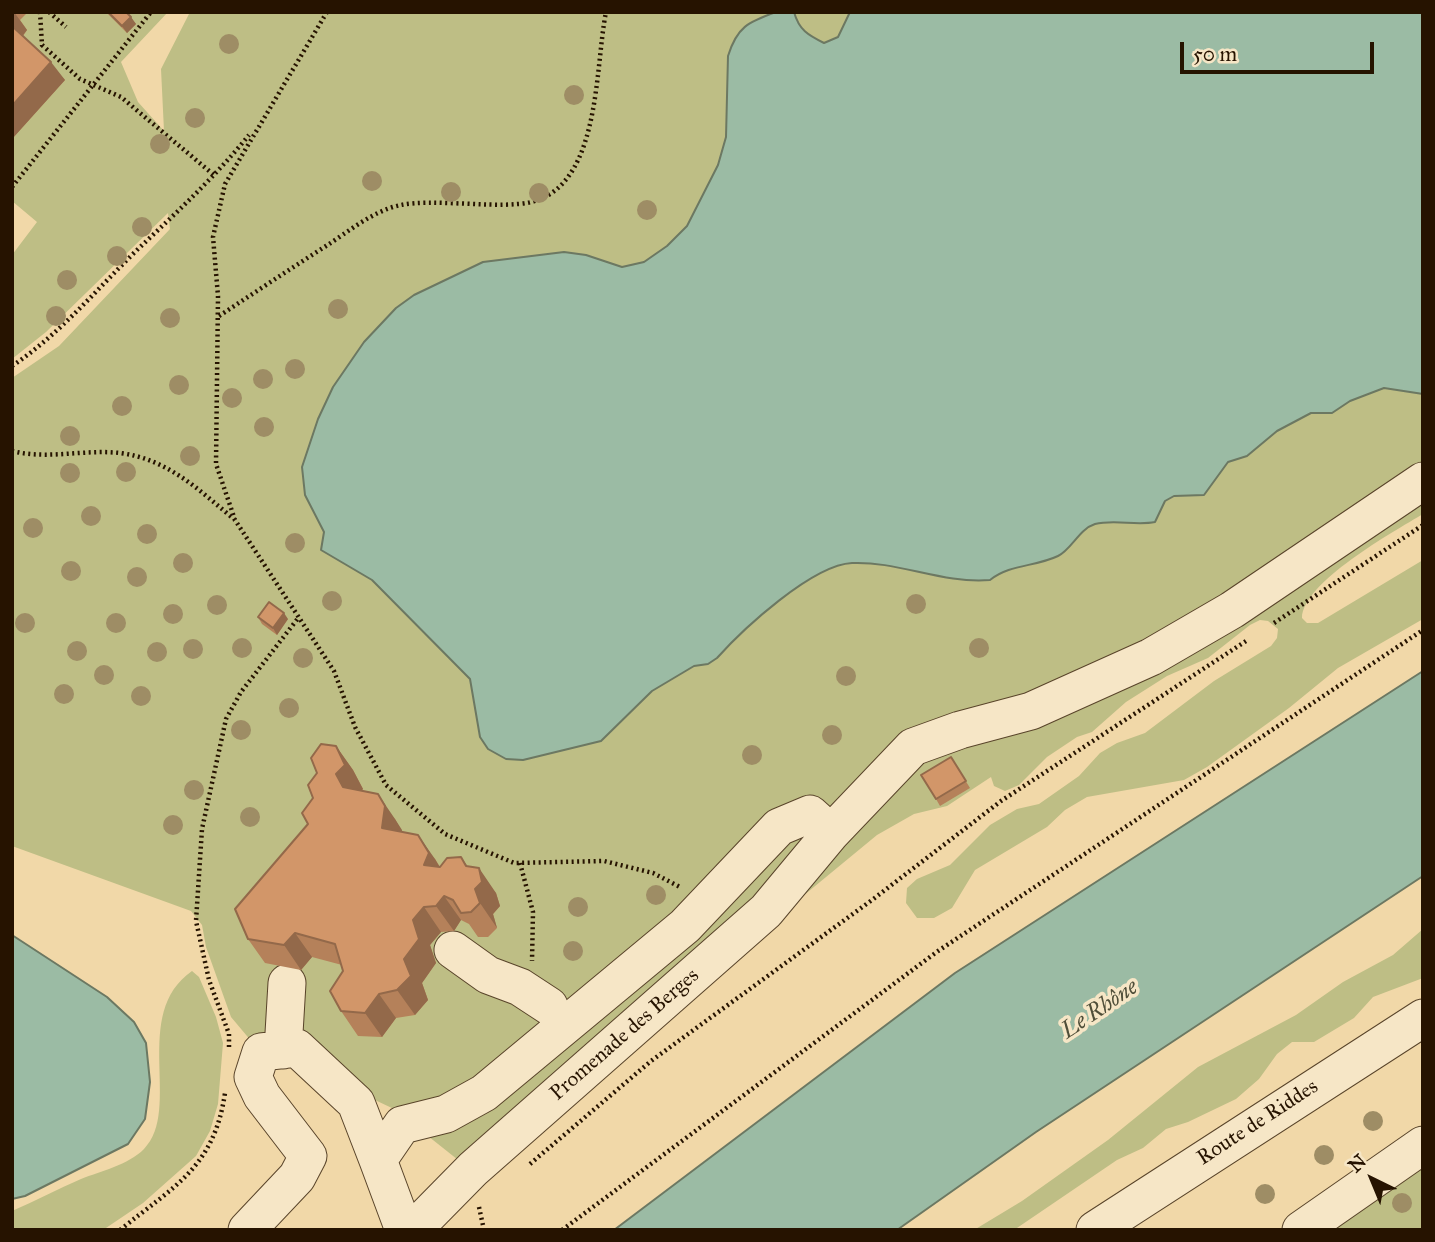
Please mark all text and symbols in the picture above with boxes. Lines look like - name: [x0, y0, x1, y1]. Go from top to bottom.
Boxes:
- scale bar: [1183, 28, 1377, 72]
- text: 50 m: [1193, 41, 1237, 67]
- street label: Promenade des Berges: [545, 964, 705, 1106]
- water label: Le Rhône: [1056, 974, 1144, 1046]
- street label: Route de Riddes: [1193, 1075, 1323, 1171]
- north arrow: [1337, 1144, 1407, 1214]
- text: N: [1344, 1149, 1371, 1177]

